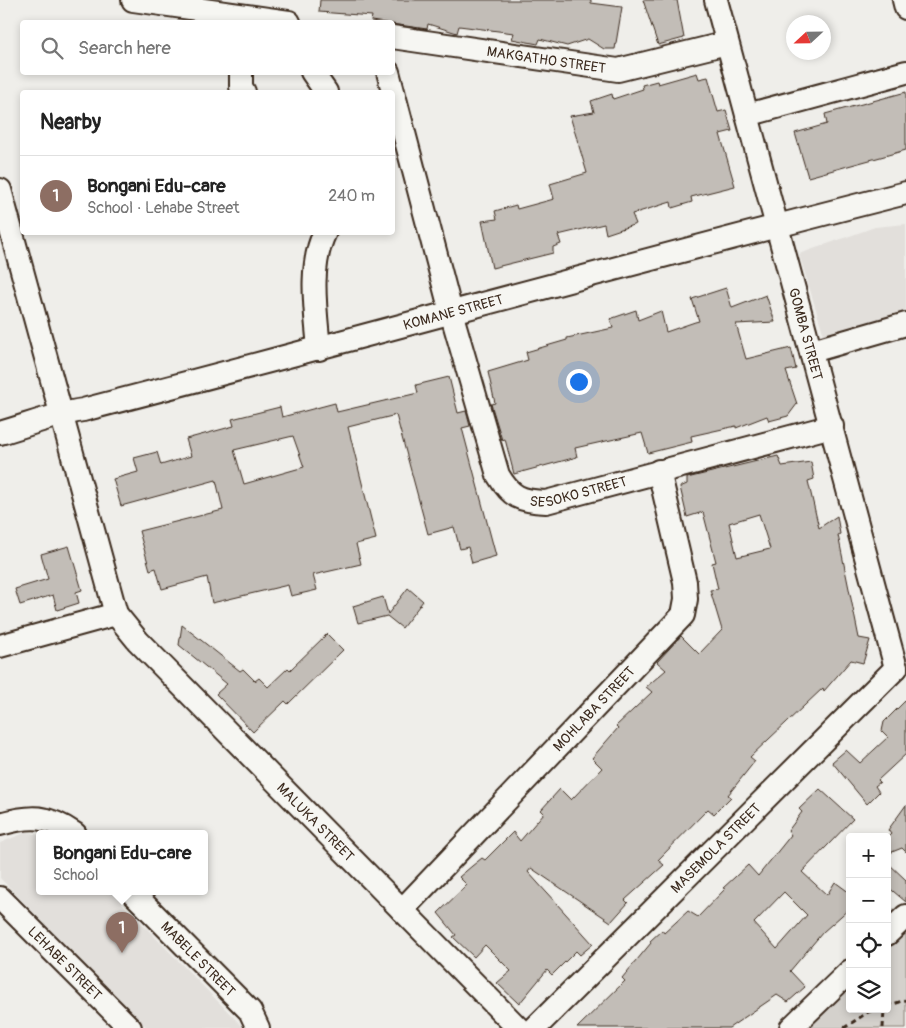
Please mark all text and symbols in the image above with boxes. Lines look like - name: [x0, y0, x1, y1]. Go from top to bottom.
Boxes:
- north arrow: [786, 15, 831, 60]
- search box: [20, 20, 395, 75]
- icon: search: [38, 34, 66, 62]
- text: Search here: [78, 36, 171, 60]
- street label: MAKGATHO STREET: [486, 42, 607, 77]
- text: Nearby: [40, 109, 101, 136]
- text: Bongani Edu-care: [87, 174, 226, 198]
- text: 1: [53, 186, 59, 206]
- text: 240 m: [328, 186, 375, 206]
- text: School · Lehabe Street: [87, 198, 240, 218]
- street label: GOMBA STREET: [785, 286, 827, 382]
- street label: KOMANE STREET: [401, 290, 505, 333]
- your location: [566, 369, 592, 395]
- street label: SESOKO STREET: [529, 472, 629, 510]
- street label: MOHLABA STREET: [549, 663, 638, 755]
- street label: MALUKA STREET: [273, 779, 358, 865]
- street label: MASEMOLA STREET: [667, 799, 764, 896]
- popup: [36, 830, 208, 895]
- map controls: [846, 833, 891, 1013]
- button: +: [846, 833, 891, 878]
- text: Bongani Edu-care: [53, 841, 191, 865]
- text: School: [53, 865, 99, 885]
- button: −: [846, 878, 891, 923]
- pin: 1: [106, 912, 138, 953]
- street label: MABELE STREET: [157, 918, 239, 1000]
- street label: LEHABE STREET: [25, 923, 106, 1004]
- button: locate: [846, 923, 891, 968]
- button: layers: [846, 968, 891, 1013]

